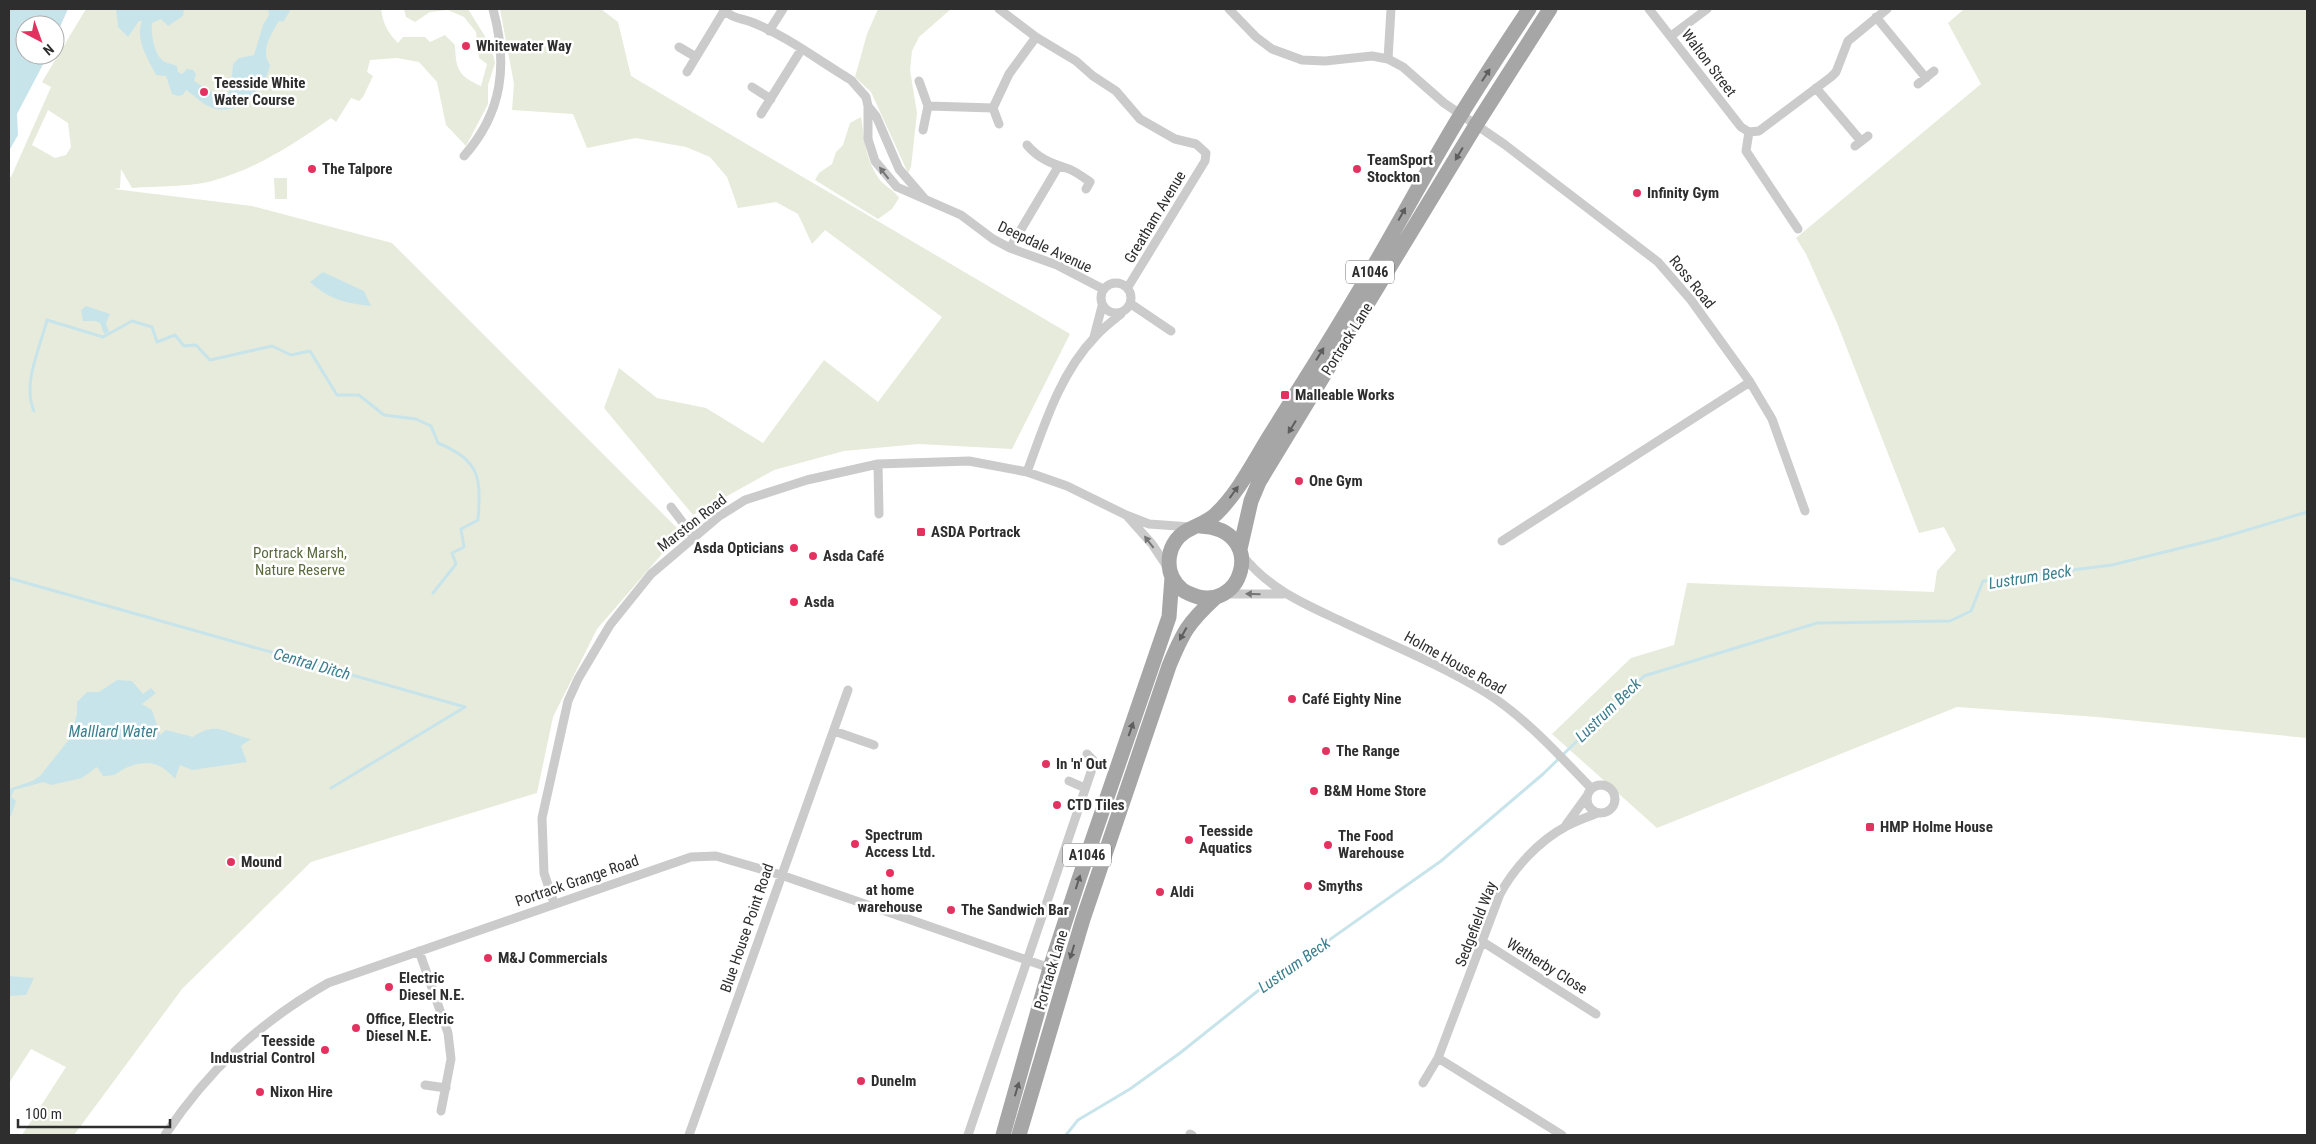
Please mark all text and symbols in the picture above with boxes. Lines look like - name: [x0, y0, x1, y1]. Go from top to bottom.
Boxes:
- north arrow: [15, 15, 65, 65]
- street label: Walton Street: [1678, 26, 1740, 100]
- place label: Whitewater Way: [476, 37, 572, 55]
- marker: Whitewater Way: [460, 40, 472, 52]
- text: N: [40, 41, 57, 59]
- one-way arrow: [1482, 68, 1491, 82]
- place label: Teesside White Water Course: [214, 74, 306, 109]
- marker: Teesside White Water Course: [198, 86, 210, 98]
- one-way arrow: [1454, 147, 1463, 160]
- place label: TeamSport Stockton: [1367, 151, 1433, 186]
- place label: The Talpore: [322, 160, 392, 178]
- marker: The Talpore: [306, 163, 318, 175]
- marker: TeamSport Stockton: [1351, 163, 1363, 175]
- one-way arrow: [879, 166, 889, 180]
- street label: Greatham Avenue: [1120, 168, 1190, 266]
- place label: Infinity Gym: [1647, 184, 1719, 202]
- marker: Infinity Gym: [1631, 187, 1643, 199]
- one-way arrow: [1398, 207, 1407, 221]
- street label: Deepdale Avenue: [995, 217, 1095, 277]
- street label: Ross Road: [1665, 252, 1719, 312]
- road number: A1046: [1346, 260, 1394, 284]
- street label: Portrack Lane: [1318, 299, 1376, 379]
- one-way arrow: [1316, 348, 1325, 361]
- place label: Malleable Works: [1295, 386, 1395, 404]
- marker: Malleable Works: [1279, 389, 1291, 401]
- one-way arrow: [1288, 421, 1297, 434]
- place label: One Gym: [1309, 472, 1363, 490]
- marker: One Gym: [1293, 475, 1305, 487]
- one-way arrow: [1229, 485, 1239, 499]
- street label: Marston Road: [654, 490, 730, 556]
- place label: ASDA Portrack: [931, 523, 1021, 541]
- marker: ASDA Portrack: [915, 526, 927, 538]
- one-way arrow: [1144, 535, 1155, 548]
- place label: Asda Opticians: [693, 539, 784, 557]
- marker: Asda Opticians: [788, 542, 800, 554]
- park label: Portrack Marsh, Nature Reserve: [253, 544, 347, 579]
- place label: Asda Café: [823, 547, 884, 565]
- marker: Asda Café: [807, 550, 819, 562]
- water label: Lustrum Beck: [1987, 561, 2074, 593]
- one-way arrow: [1245, 589, 1261, 597]
- place label: Asda: [804, 593, 834, 611]
- marker: Asda: [788, 596, 800, 608]
- one-way arrow: [1179, 627, 1187, 641]
- street label: Holme House Road: [1401, 628, 1509, 698]
- water label: Central Ditch: [271, 644, 353, 684]
- water label: Lustrum Beck: [1571, 673, 1645, 746]
- place label: Café Eighty Nine: [1302, 690, 1401, 708]
- marker: Café Eighty Nine: [1286, 693, 1298, 705]
- one-way arrow: [1127, 721, 1135, 736]
- water label: Malllard Water: [69, 722, 159, 741]
- place label: The Range: [1336, 742, 1400, 760]
- marker: The Range: [1320, 745, 1332, 757]
- place label: In 'n' Out: [1056, 755, 1107, 773]
- marker: In 'n' Out: [1040, 758, 1052, 770]
- place label: B&M Home Store: [1324, 782, 1426, 800]
- marker: B&M Home Store: [1308, 785, 1320, 797]
- place label: CTD Tiles: [1067, 796, 1125, 814]
- marker: CTD Tiles: [1051, 799, 1063, 811]
- place label: HMP Holme House: [1880, 818, 1993, 836]
- marker: HMP Holme House: [1864, 821, 1876, 833]
- place label: Teesside Aquatics: [1199, 822, 1253, 857]
- place label: Spectrum Access Ltd.: [865, 826, 936, 861]
- place label: The Food Warehouse: [1338, 827, 1404, 862]
- marker: Teesside Aquatics: [1183, 834, 1195, 846]
- marker: Spectrum Access Ltd.: [849, 838, 861, 850]
- marker: The Food Warehouse: [1322, 839, 1334, 851]
- road number: A1046: [1063, 844, 1111, 866]
- street label: Portrack Grange Road: [513, 851, 641, 911]
- place label: Mound: [241, 853, 282, 871]
- marker: Mound: [225, 856, 237, 868]
- street label: Blue House Point Road: [716, 861, 778, 995]
- marker: at home warehouse: [884, 867, 896, 879]
- one-way arrow: [1074, 875, 1082, 890]
- place label: Smyths: [1318, 877, 1363, 895]
- street label: Sedgefield Way: [1451, 879, 1501, 969]
- marker: Smyths: [1302, 880, 1314, 892]
- place label: at home warehouse: [858, 881, 922, 916]
- place label: Aldi: [1170, 883, 1194, 901]
- marker: Aldi: [1154, 886, 1166, 898]
- place label: The Sandwich Bar: [961, 901, 1069, 919]
- marker: The Sandwich Bar: [945, 904, 957, 916]
- street label: Portrack Lane: [1030, 928, 1072, 1012]
- water label: Lustrum Beck: [1254, 933, 1335, 997]
- street label: Wetherby Close: [1503, 934, 1591, 998]
- one-way arrow: [1068, 945, 1076, 960]
- place label: M&J Commercials: [498, 949, 608, 967]
- marker: M&J Commercials: [482, 952, 494, 964]
- place label: Electric Diesel N.E.: [399, 969, 465, 1004]
- marker: Electric Diesel N.E.: [383, 981, 395, 993]
- place label: Office, Electric Diesel N.E.: [366, 1010, 454, 1045]
- marker: Office, Electric Diesel N.E.: [350, 1022, 362, 1034]
- place label: Teesside Industrial Control: [210, 1032, 315, 1067]
- marker: Teesside Industrial Control: [319, 1044, 331, 1056]
- place label: Dunelm: [871, 1072, 916, 1090]
- marker: Dunelm: [855, 1075, 867, 1087]
- one-way arrow: [1013, 1081, 1021, 1096]
- place label: Nixon Hire: [270, 1083, 333, 1101]
- marker: Nixon Hire: [254, 1086, 266, 1098]
- scale bar: [18, 1096, 170, 1128]
- text: 100 m: [25, 1105, 62, 1123]

